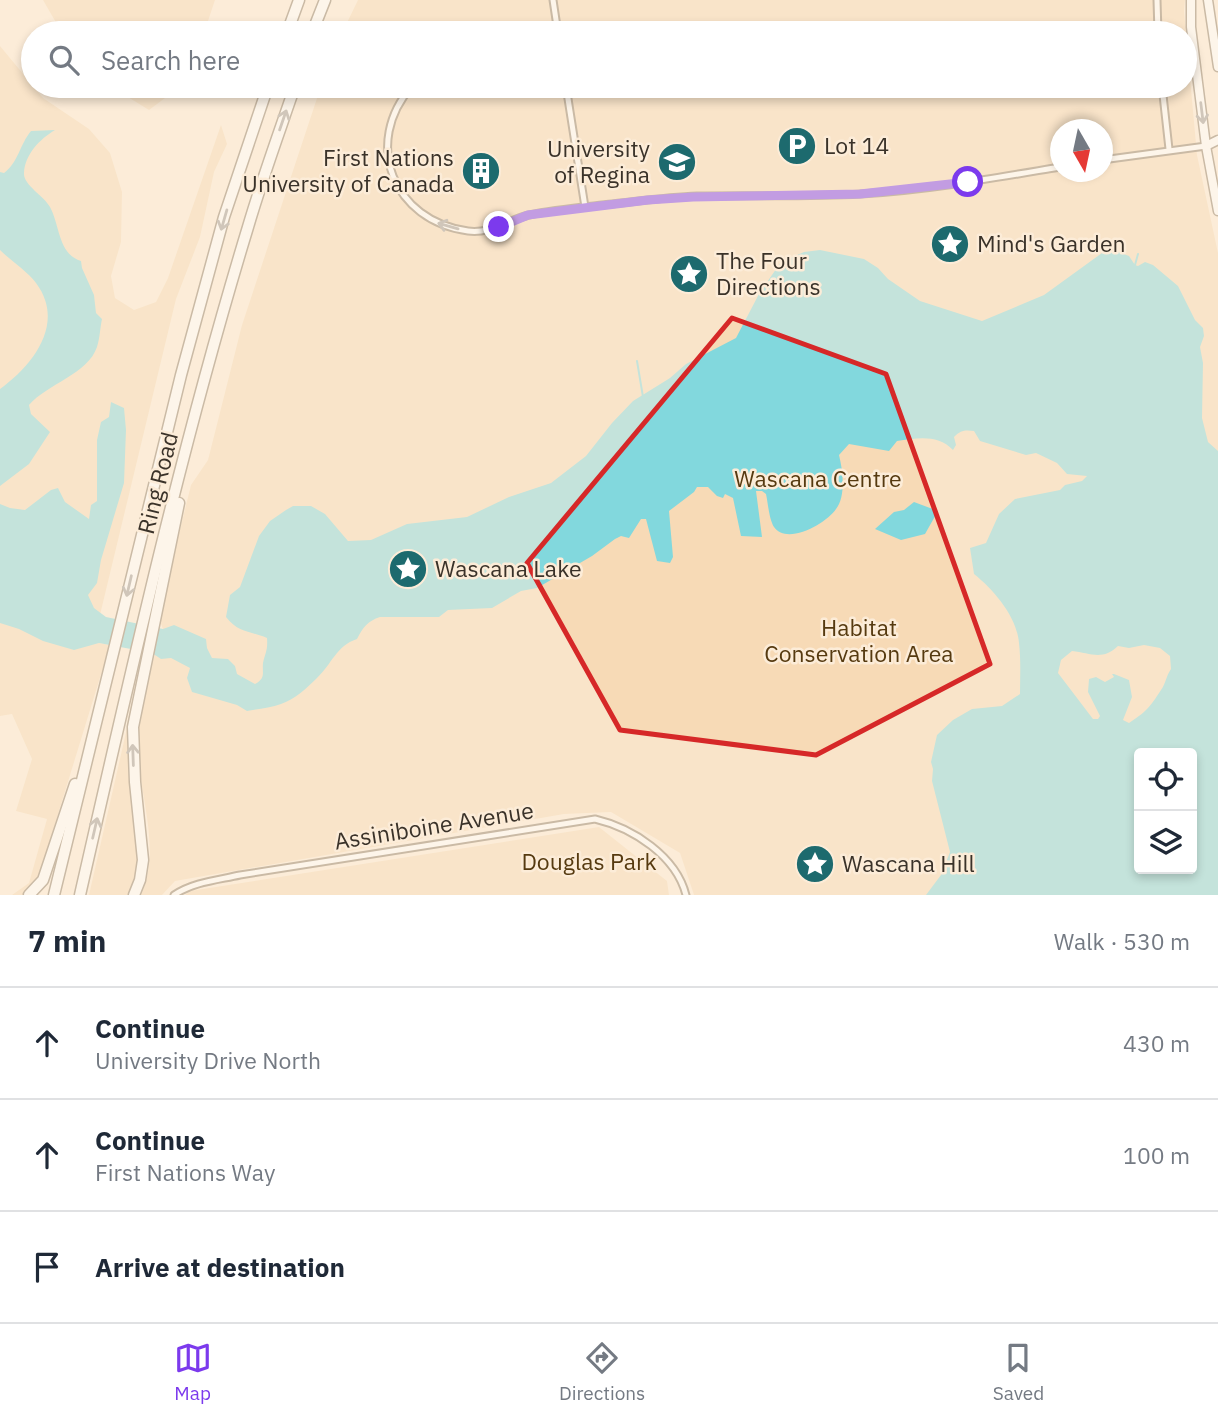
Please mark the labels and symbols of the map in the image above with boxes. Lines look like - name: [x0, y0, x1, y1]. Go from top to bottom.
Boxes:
- one-way arrow: [1196, 102, 1209, 124]
- one-way arrow: [277, 109, 290, 131]
- north arrow: [1050, 119, 1113, 182]
- parking icon: Lot 14: [776, 125, 818, 167]
- place label: Lot 14: [824, 130, 889, 160]
- place label: University of Regina: [547, 133, 651, 189]
- school or university icon: University of Regina: [656, 141, 698, 183]
- place label: First Nations University of Canada: [242, 142, 454, 198]
- building icon: First Nations University of Canada: [460, 150, 502, 192]
- route start: [952, 166, 983, 197]
- one-way arrow: [216, 209, 229, 231]
- route end: [483, 211, 514, 242]
- one-way arrow: [437, 218, 459, 231]
- place icon: Mind's Garden: [929, 223, 971, 265]
- place label: Mind's Garden: [977, 228, 1126, 258]
- place label: The Four Directions: [716, 245, 821, 301]
- place icon: The Four Directions: [668, 253, 710, 295]
- street label: Ring Road: [130, 429, 184, 537]
- park label: Wascana Centre: [734, 463, 902, 493]
- place icon: Wascana Lake: [387, 548, 429, 590]
- place label: Wascana Lake: [435, 553, 582, 583]
- one-way arrow: [122, 574, 135, 597]
- park label: Habitat Conservation Area: [764, 612, 954, 668]
- one-way arrow: [127, 744, 140, 767]
- street label: Assiniboine Avenue: [332, 794, 536, 856]
- one-way arrow: [89, 817, 102, 840]
- place icon: Wascana Hill: [794, 843, 836, 885]
- park label: Douglas Park: [521, 846, 657, 876]
- place label: Wascana Hill: [842, 848, 975, 878]

